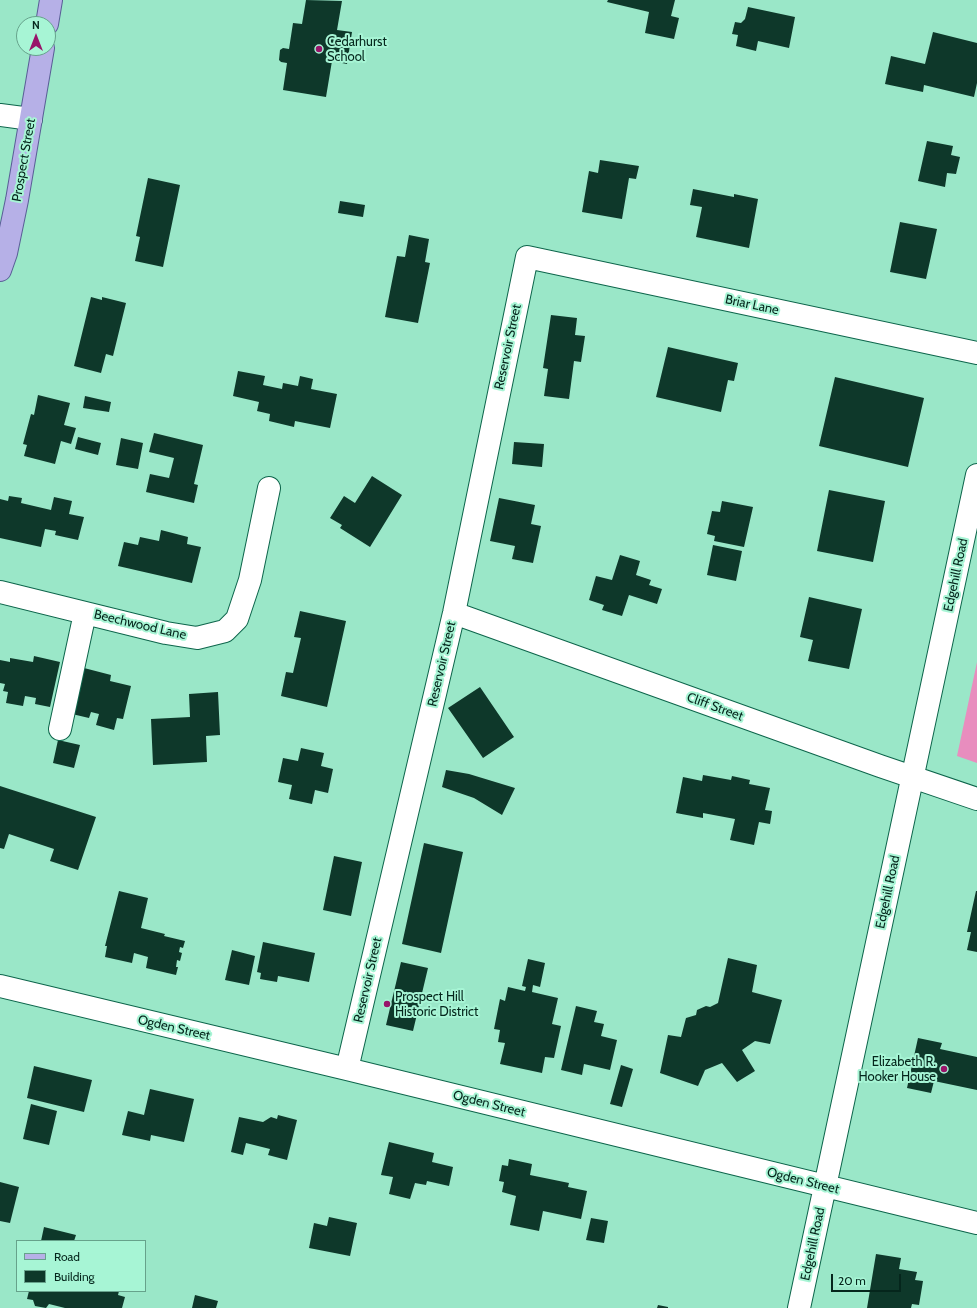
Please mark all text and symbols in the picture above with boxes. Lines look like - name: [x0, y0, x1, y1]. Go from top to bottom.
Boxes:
- north arrow: [16, 16, 56, 56]
- text: N: [32, 18, 40, 32]
- place label: Cedarhurst School: [327, 34, 387, 65]
- marker: Cedarhurst School: [314, 44, 324, 54]
- street label: Prospect Street: [9, 117, 39, 203]
- street label: Briar Lane: [724, 292, 780, 318]
- street label: Reservoir Street: [491, 303, 525, 391]
- street label: Edgehill Road: [941, 537, 971, 613]
- street label: Beechwood Lane: [92, 607, 188, 643]
- street label: Reservoir Street: [425, 620, 459, 708]
- street label: Cliff Street: [685, 690, 745, 724]
- street label: Edgehill Road: [873, 854, 903, 930]
- street label: Reservoir Street: [351, 936, 385, 1024]
- place label: Prospect Hill Historic District: [395, 989, 478, 1020]
- marker: Prospect Hill Historic District: [382, 999, 392, 1009]
- street label: Ogden Street: [136, 1012, 212, 1044]
- place label: Elizabeth R. Hooker House: [858, 1054, 936, 1085]
- marker: Elizabeth R. Hooker House: [939, 1064, 949, 1074]
- street label: Ogden Street: [451, 1087, 527, 1121]
- street label: Ogden Street: [765, 1164, 841, 1198]
- street label: Edgehill Road: [798, 1206, 828, 1282]
- legend: [16, 1240, 146, 1292]
- text: Road: [54, 1249, 80, 1264]
- scale bar: [833, 1266, 903, 1292]
- text: Building: [54, 1269, 95, 1284]
- text: 20 m: [838, 1273, 866, 1288]

